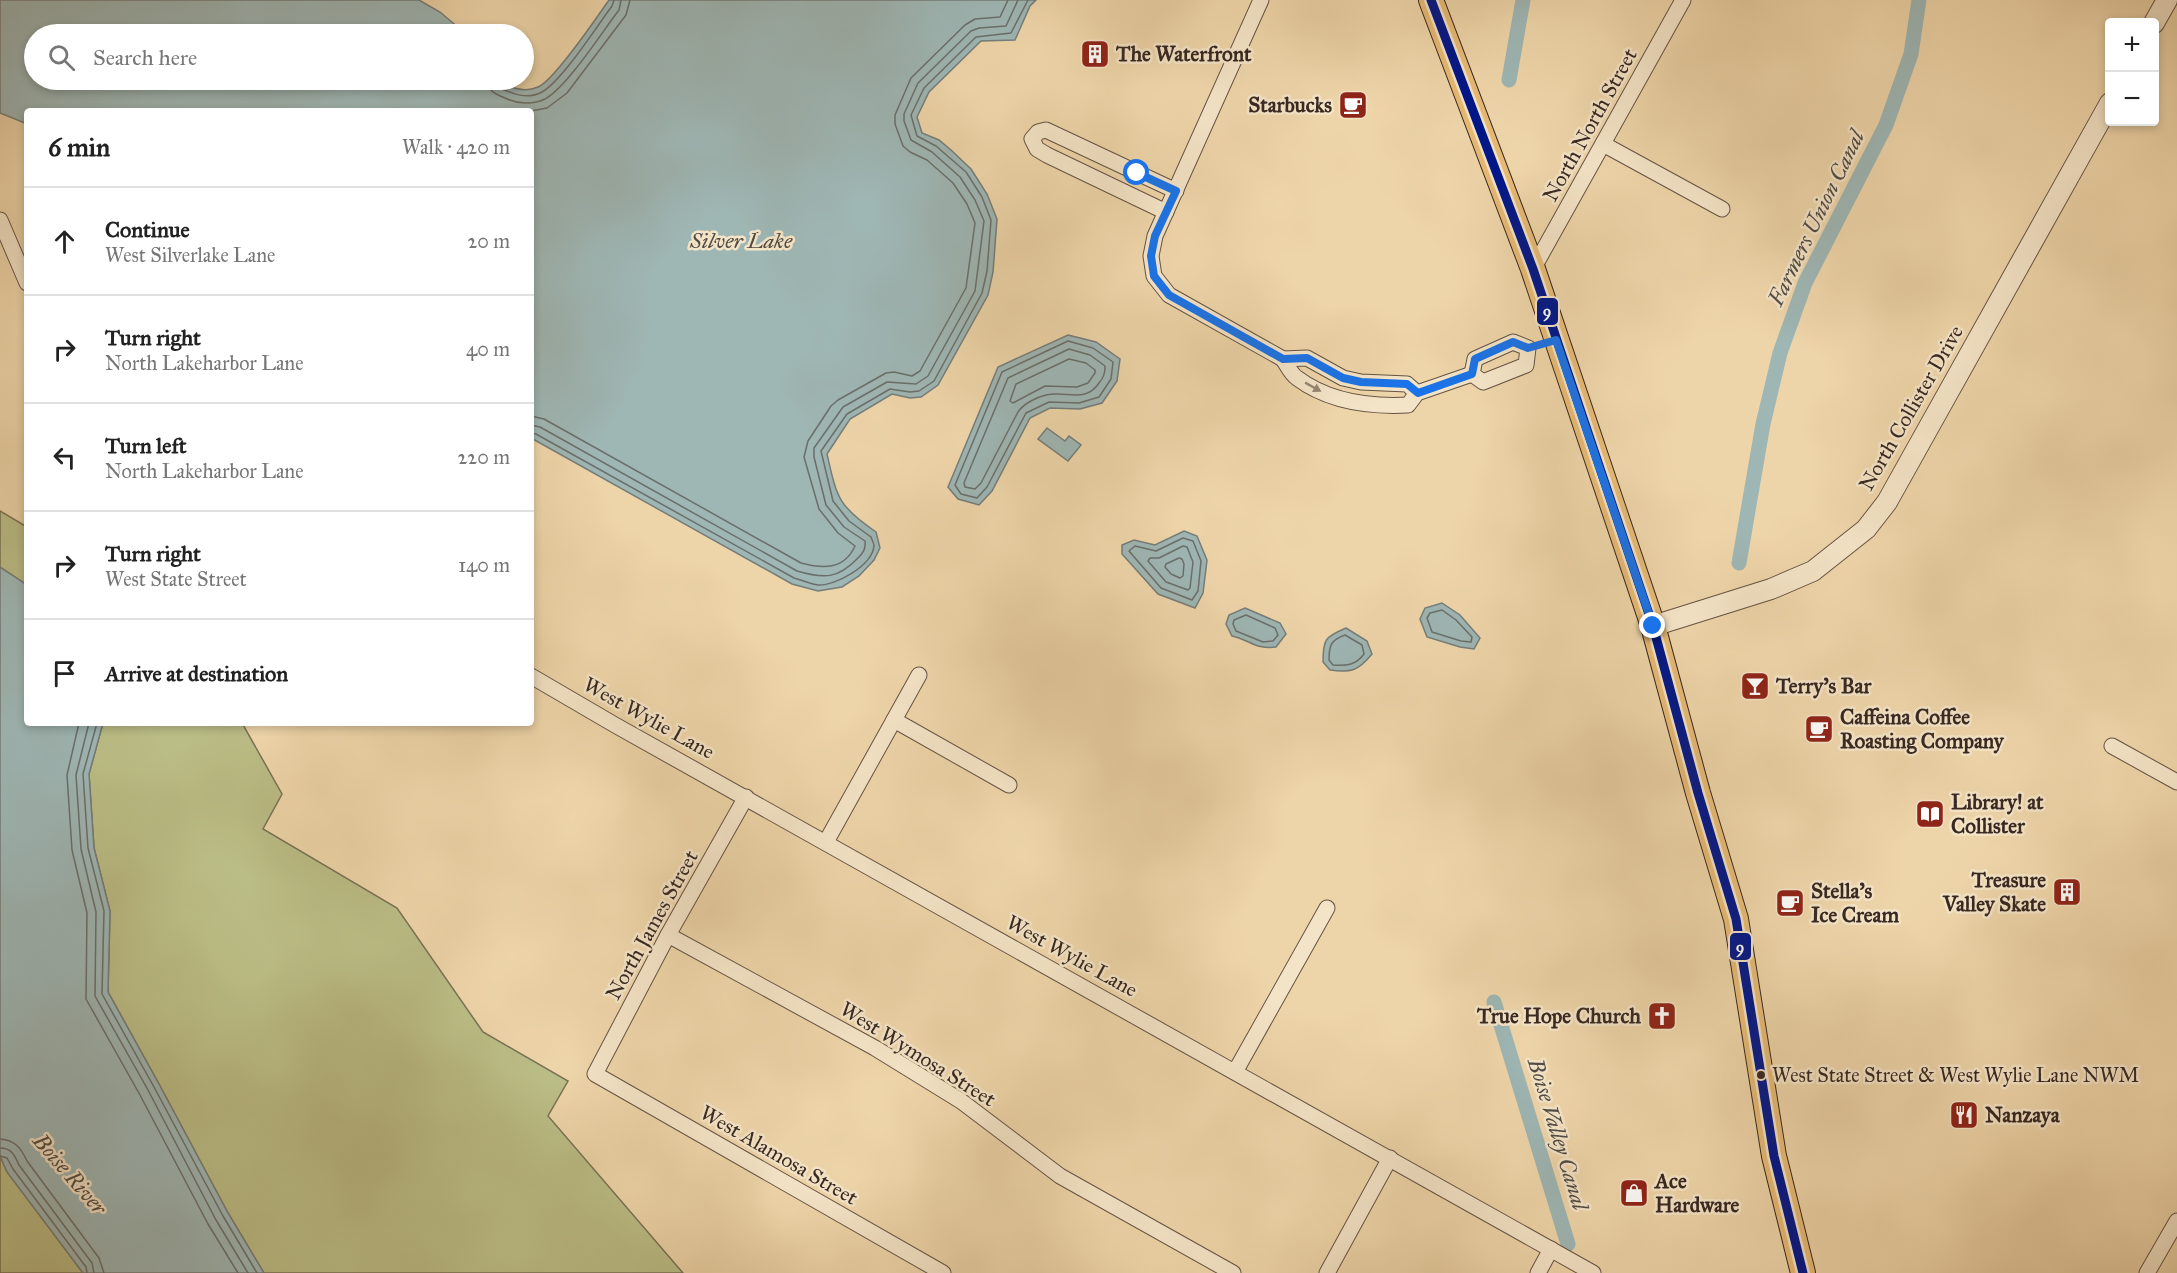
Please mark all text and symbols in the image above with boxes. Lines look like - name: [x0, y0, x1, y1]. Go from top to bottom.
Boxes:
- map controls: [2105, 18, 2159, 126]
- button: +: [2105, 18, 2159, 72]
- search box: [24, 24, 534, 90]
- building icon: The Waterfront: [1079, 38, 1111, 70]
- icon: search: [45, 41, 78, 74]
- place label: The Waterfront: [1115, 41, 1252, 67]
- street label: North North Street: [1537, 43, 1643, 206]
- text: Search here: [93, 44, 197, 71]
- button: −: [2105, 72, 2159, 126]
- cafe icon: Starbucks: [1337, 89, 1369, 121]
- place label: Starbucks: [1248, 92, 1332, 118]
- water label: Farmers Union Canal: [1761, 124, 1871, 311]
- text: 6 min: [48, 131, 110, 163]
- text: Walk · 420 m: [402, 135, 510, 159]
- route start: [1123, 159, 1149, 185]
- text: Continue: [105, 216, 190, 243]
- icon: ahead: [48, 225, 81, 258]
- water label: Silver Lake: [689, 227, 793, 254]
- text: 20 m: [467, 229, 510, 253]
- text: West Silverlake Lane: [105, 243, 275, 267]
- line badge: 9: [1536, 297, 1559, 326]
- text: 9: [1543, 302, 1551, 322]
- street label: North Collister Drive: [1853, 321, 1969, 495]
- text: Turn right: [105, 324, 201, 351]
- icon: right: [48, 333, 81, 366]
- text: 40 m: [466, 337, 510, 361]
- text: North Lakeharbor Lane: [105, 351, 304, 375]
- one-way arrow: [1305, 382, 1322, 392]
- text: Turn left: [105, 432, 187, 459]
- icon: left: [48, 441, 81, 474]
- text: 220 m: [458, 445, 510, 469]
- text: North Lakeharbor Lane: [105, 459, 304, 483]
- text: Turn right: [105, 540, 201, 567]
- icon: right: [48, 549, 81, 582]
- text: 140 m: [458, 553, 510, 577]
- text: West State Street: [105, 567, 247, 591]
- route end: [1639, 612, 1665, 638]
- icon: arrive: [48, 657, 81, 690]
- text: Arrive at destination: [105, 660, 288, 687]
- bar icon: Terry's Bar: [1739, 670, 1771, 702]
- street label: West Wylie Lane: [579, 671, 719, 765]
- place label: Terry's Bar: [1775, 673, 1872, 699]
- place label: Caffeina Coffee Roasting Company: [1840, 704, 2005, 754]
- cafe icon: Caffeina Coffee Roasting Company: [1803, 713, 1835, 745]
- place label: Library! at Collister: [1951, 789, 2044, 839]
- library icon: Library! at Collister: [1914, 798, 1946, 830]
- street label: North James Street: [600, 845, 704, 1004]
- place label: Treasure Valley Skate: [1942, 867, 2046, 917]
- building icon: Treasure Valley Skate: [2051, 876, 2083, 908]
- place label: Stella's Ice Cream: [1811, 878, 1899, 928]
- cafe icon: Stella's Ice Cream: [1774, 887, 1806, 919]
- street label: West Wylie Lane: [1002, 909, 1142, 1003]
- line badge: 9: [1729, 932, 1752, 961]
- text: 9: [1736, 938, 1744, 958]
- street label: West Wymosa Street: [835, 996, 1001, 1113]
- church icon: True Hope Church: [1646, 1000, 1678, 1032]
- place label: True Hope Church: [1476, 1003, 1641, 1029]
- water label: Boise Valley Canal: [1522, 1054, 1595, 1215]
- place label: West State Street & West Wylie Lane NWM: [1772, 1063, 2139, 1087]
- marker: West State Street & West Wylie Lane NWM: [1755, 1069, 1767, 1081]
- street label: West Alamosa Street: [696, 1099, 863, 1211]
- restaurant icon: Nanzaya: [1948, 1099, 1980, 1131]
- place label: Nanzaya: [1985, 1102, 2061, 1128]
- water label: Boise River: [27, 1127, 114, 1222]
- place label: Ace Hardware: [1653, 1168, 1740, 1218]
- shop icon: Ace Hardware: [1618, 1177, 1650, 1209]

